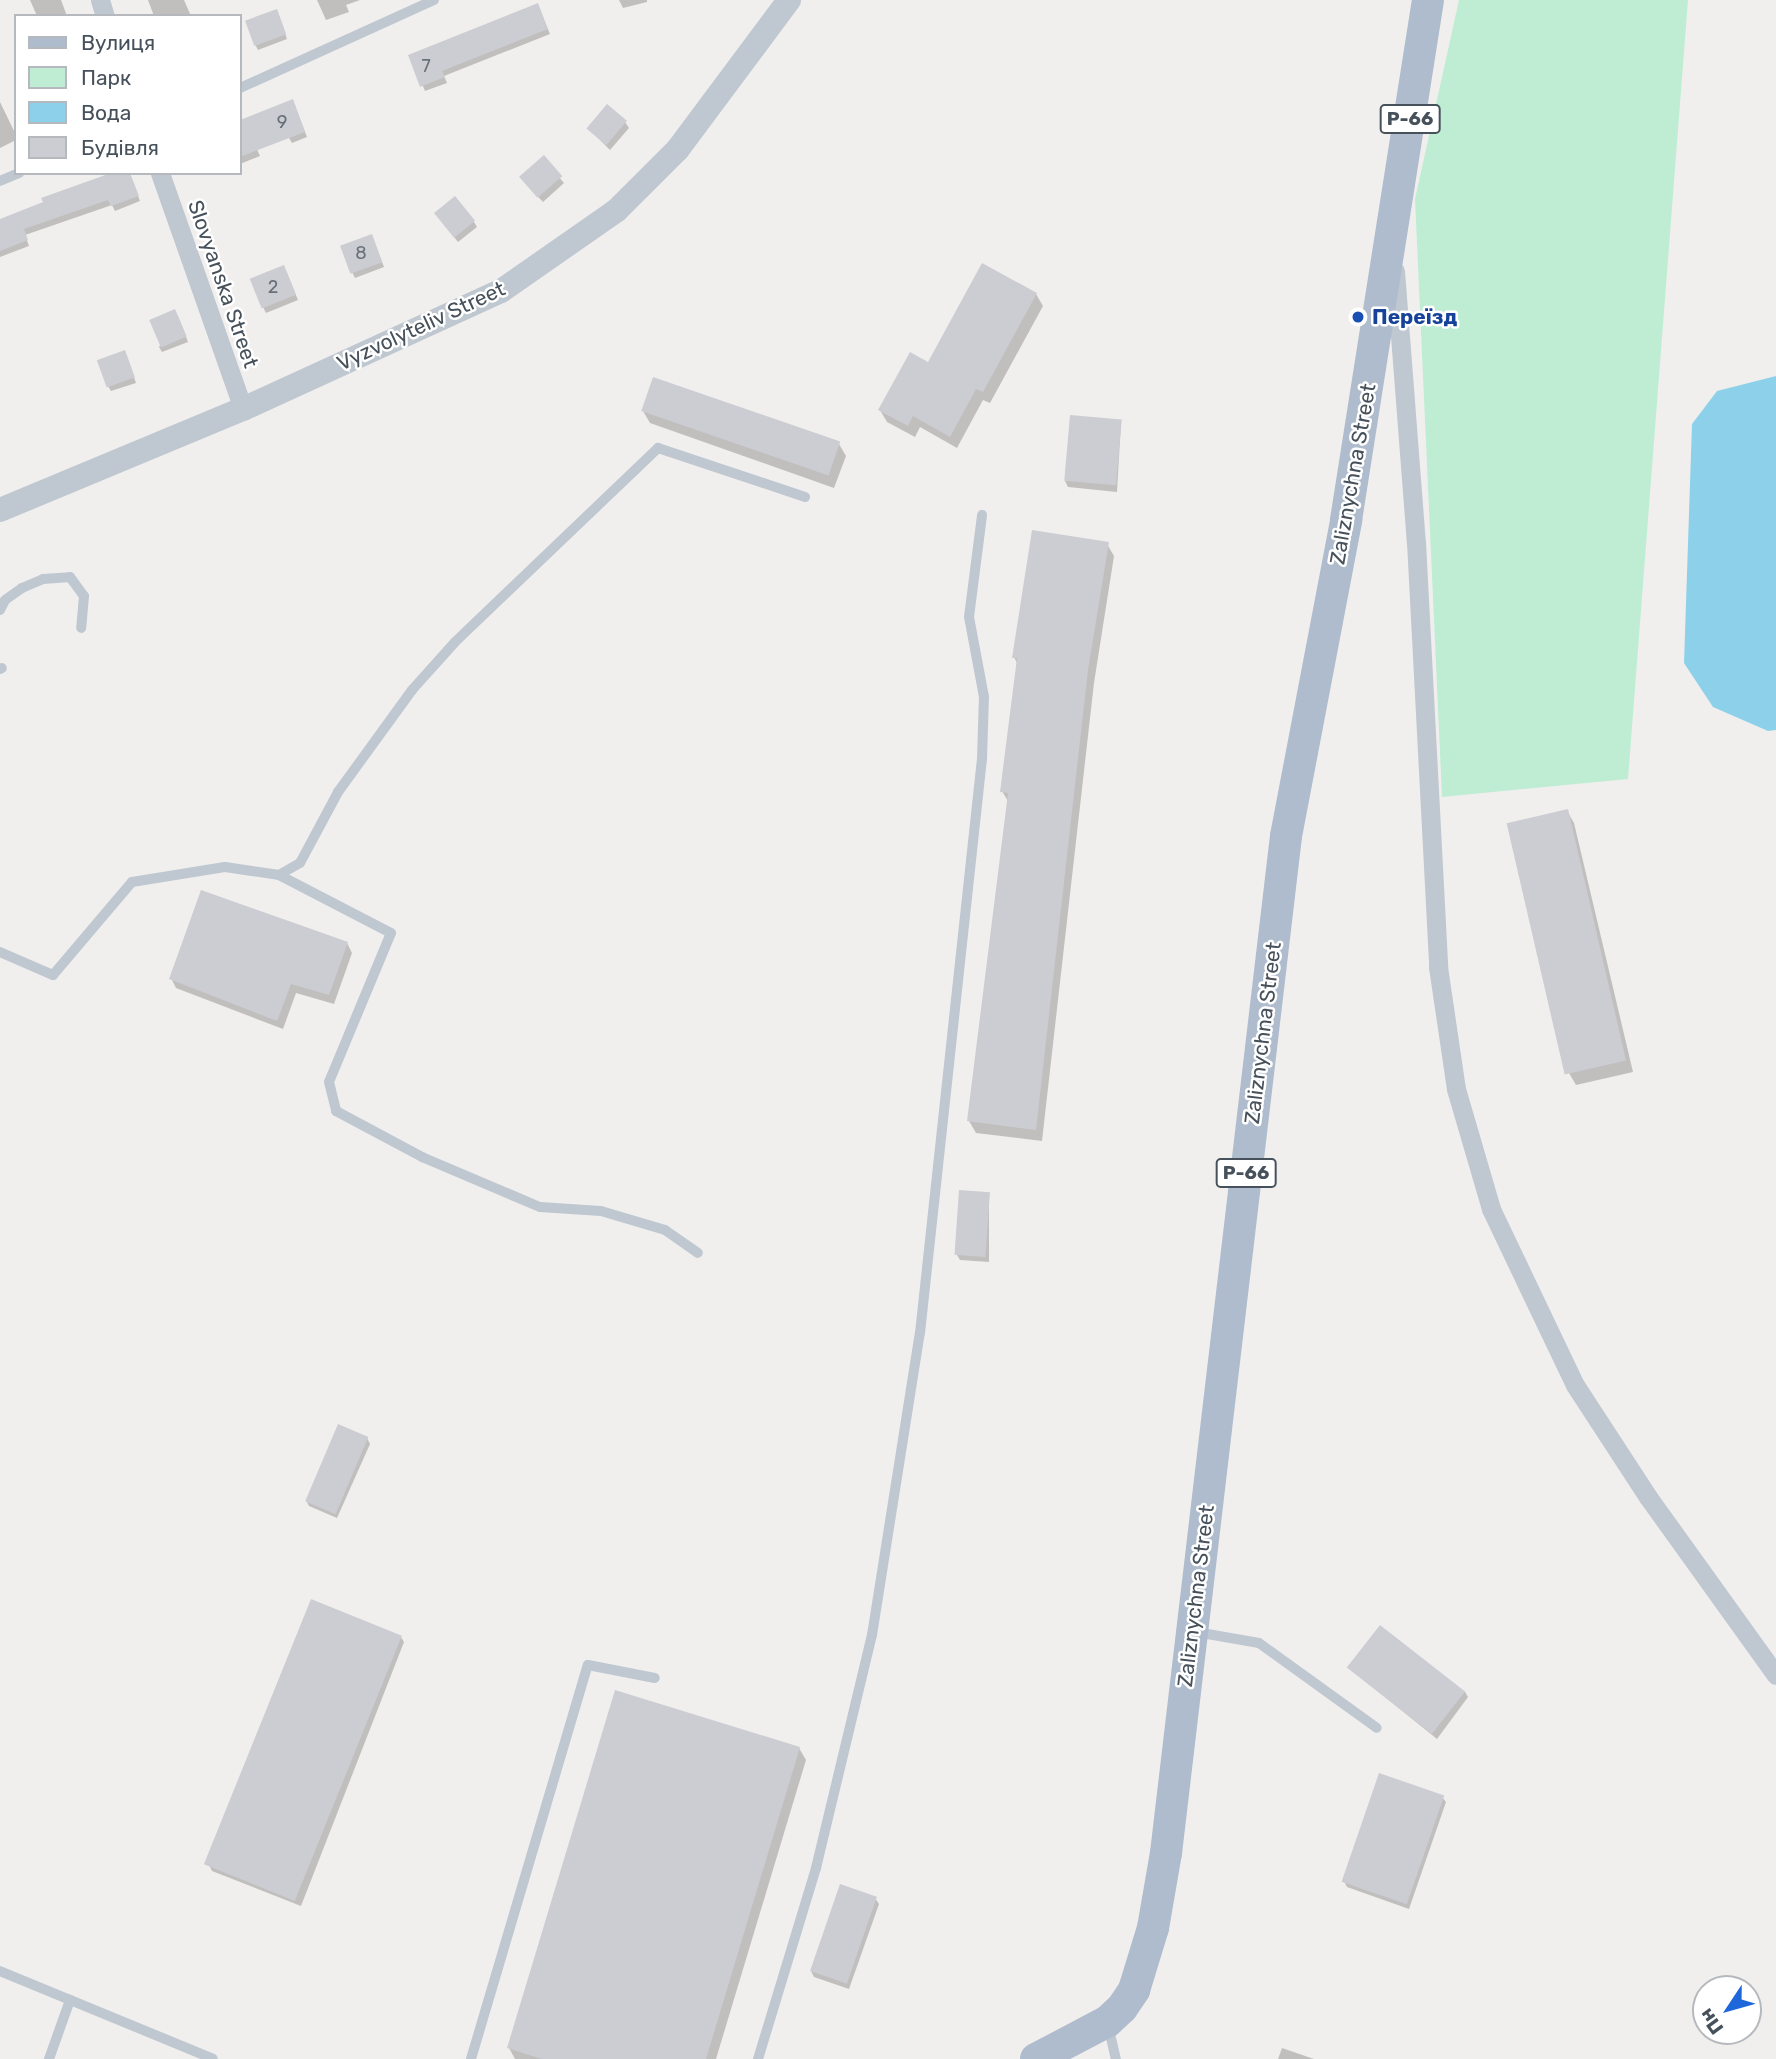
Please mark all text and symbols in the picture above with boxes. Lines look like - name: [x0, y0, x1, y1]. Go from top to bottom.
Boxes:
- legend: [14, 14, 242, 175]
- text: Вулиця: [81, 30, 155, 55]
- house number: 7: [421, 55, 431, 77]
- text: Парк: [81, 65, 131, 90]
- text: Вода: [81, 100, 131, 125]
- road number: Р-66: [1378, 104, 1442, 134]
- house number: 9: [277, 111, 287, 133]
- text: Будівля: [81, 135, 159, 160]
- street label: Slovyanska Street: [182, 197, 264, 371]
- house number: 8: [355, 242, 367, 264]
- house number: 2: [268, 276, 278, 298]
- street label: Vyzvolyteliv Street: [333, 276, 509, 376]
- place label: Переїзд: [1372, 304, 1457, 330]
- marker: Переїзд: [1350, 309, 1366, 325]
- street label: Zaliznychna Street: [1325, 382, 1381, 566]
- street label: Zaliznychna Street: [1239, 941, 1287, 1125]
- road number: Р-66: [1214, 1158, 1278, 1189]
- street label: Zaliznychna Street: [1172, 1504, 1220, 1688]
- north arrow: [1692, 1975, 1762, 2045]
- text: Пн: [1694, 2004, 1728, 2039]

